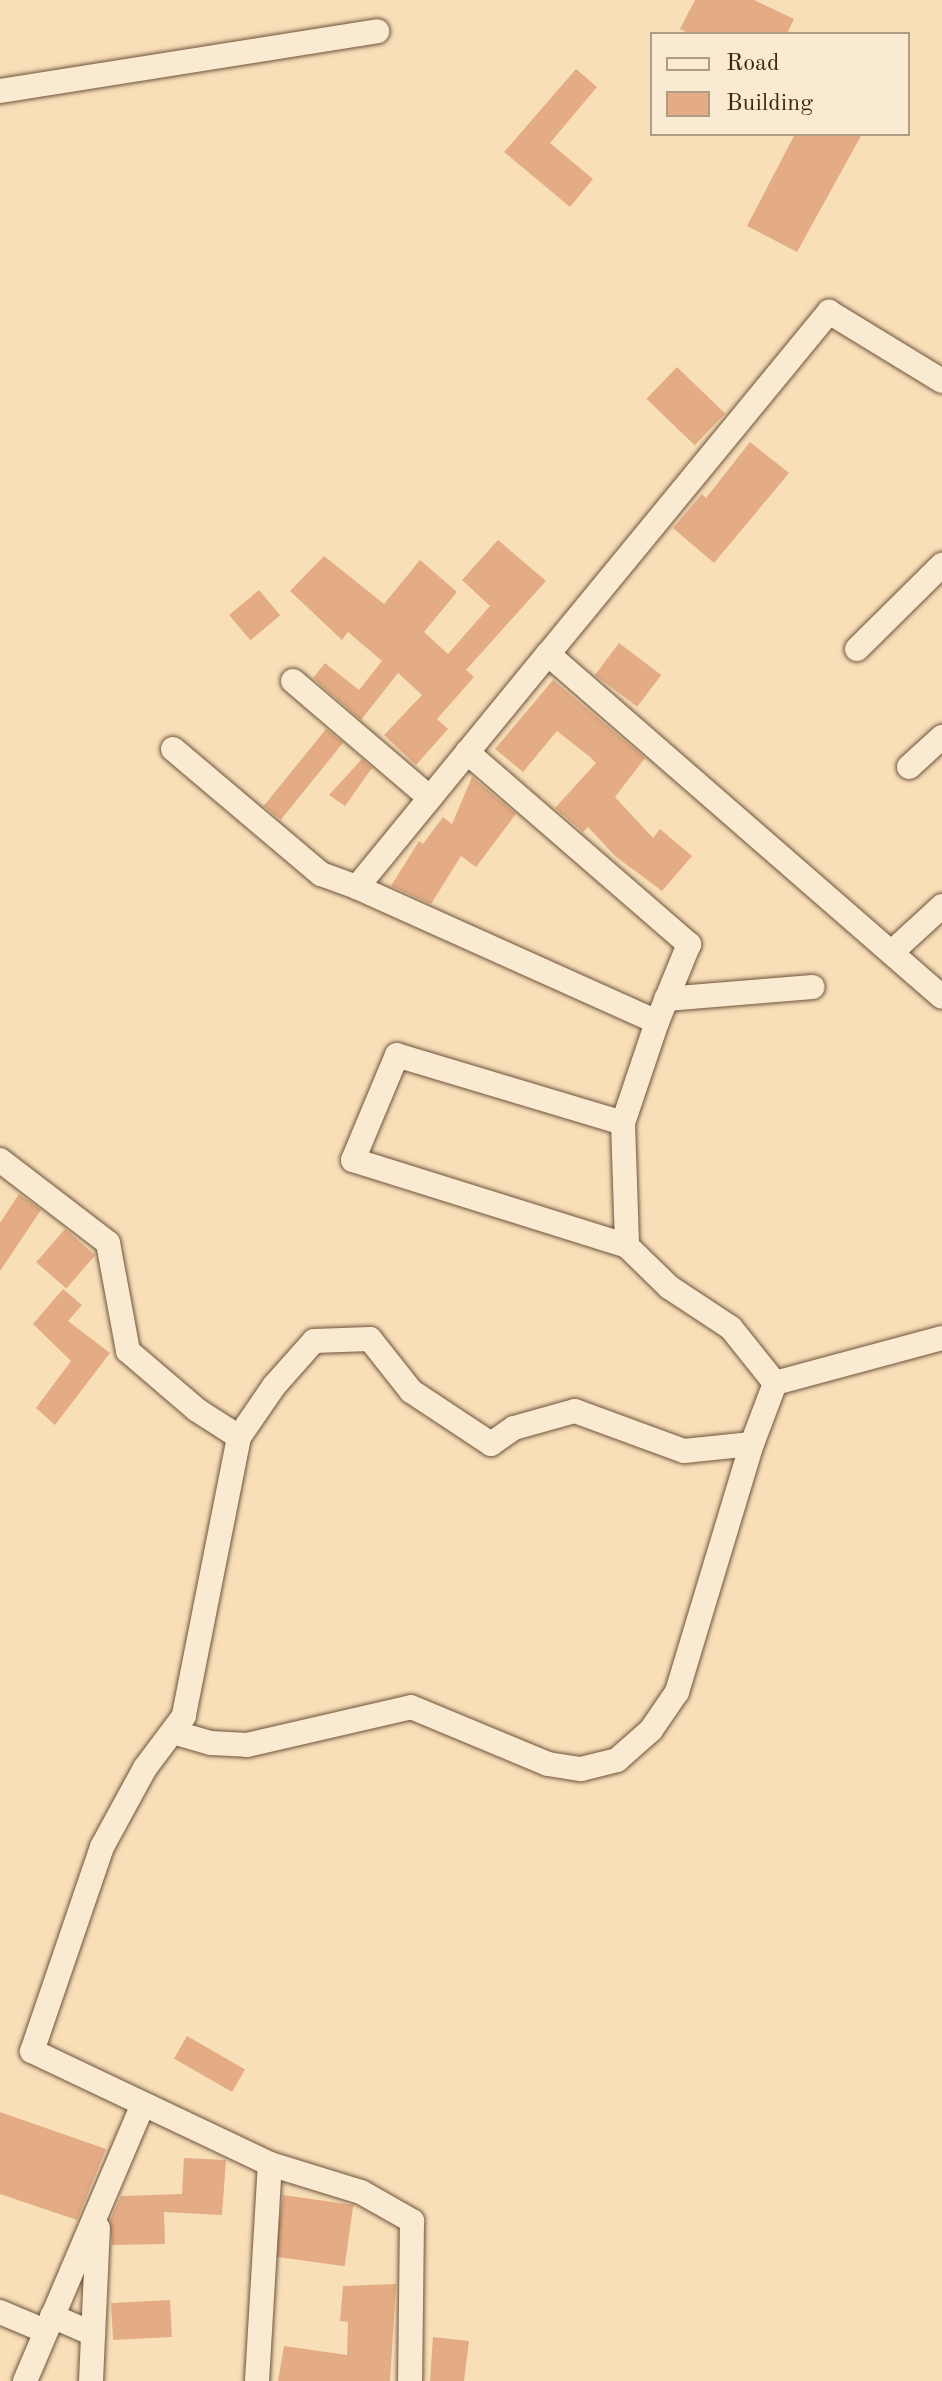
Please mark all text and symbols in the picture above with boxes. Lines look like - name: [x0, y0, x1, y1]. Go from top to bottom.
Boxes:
- legend: [650, 32, 910, 136]
- text: Road: [726, 52, 779, 76]
- text: Building: [726, 92, 813, 116]

